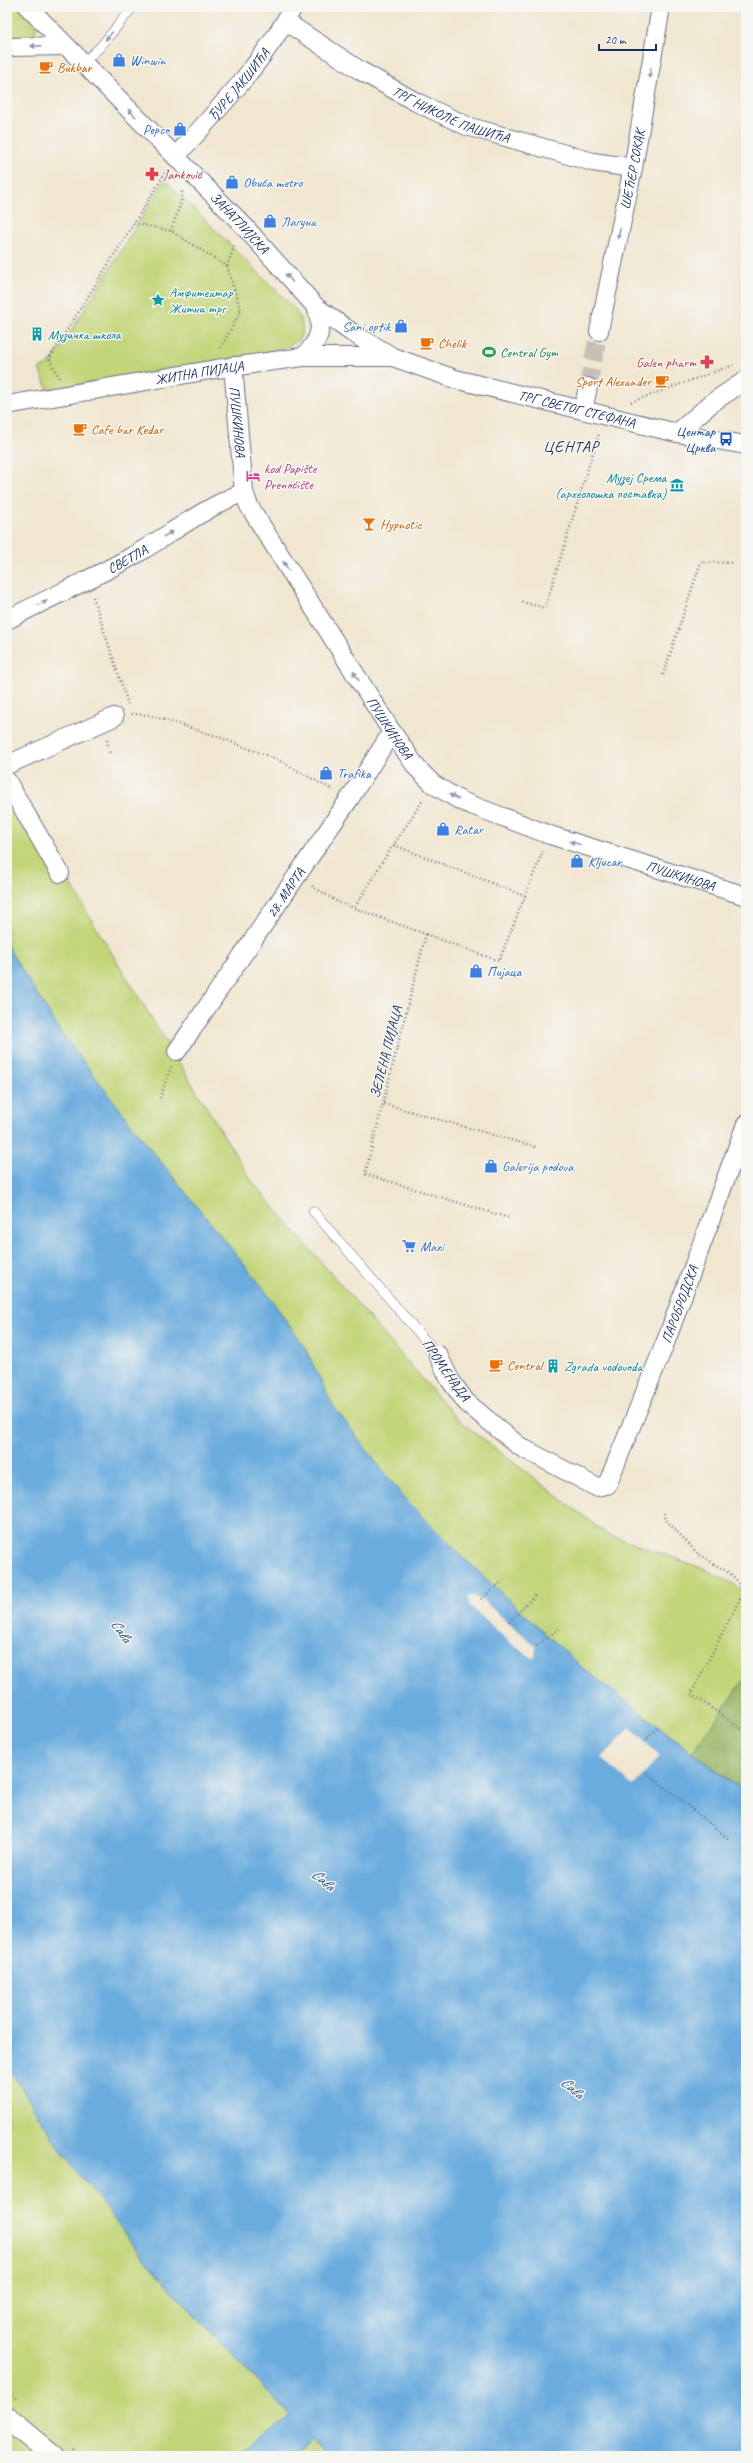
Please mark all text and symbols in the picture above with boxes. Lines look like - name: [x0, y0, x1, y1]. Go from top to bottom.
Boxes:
- scale bar: [599, 26, 656, 52]
- one-way arrow: [105, 31, 114, 41]
- text: 20 m: [605, 32, 627, 48]
- one-way arrow: [29, 43, 42, 49]
- street label: ЂУРЕ ЈАКШИЋА: [204, 44, 274, 124]
- shop icon: Winwin: [111, 52, 127, 68]
- place label: Winwin: [130, 52, 166, 69]
- cafe icon: Bukbar: [38, 59, 54, 75]
- place label: Bukbar: [57, 59, 92, 76]
- one-way arrow: [646, 67, 652, 79]
- street label: ТРГ НИКОЛЕ ПАШИЋА: [390, 82, 512, 146]
- one-way arrow: [128, 108, 137, 118]
- place label: Pepco: [143, 121, 171, 138]
- shop icon: Pepco: [172, 121, 188, 137]
- street label: ШЕЋЕР СОКАК: [616, 125, 649, 211]
- pharmacy icon: Janković: [144, 166, 160, 182]
- place label: Janković: [162, 166, 204, 183]
- shop icon: Obuća metro: [224, 174, 240, 190]
- place label: Obuća metro: [243, 174, 304, 191]
- street label: ЗАНАТЛИЈСКА: [207, 188, 273, 257]
- shop icon: Лагуна: [262, 213, 278, 229]
- place label: Лагуна: [281, 213, 317, 230]
- one-way arrow: [616, 228, 622, 240]
- one-way arrow: [285, 273, 294, 283]
- place label: Амфитеатар Житни трг: [169, 284, 234, 317]
- place icon: Амфитеатар Житни трг: [150, 292, 166, 308]
- place label: Sani optik: [342, 318, 392, 335]
- shop icon: Sani optik: [393, 318, 409, 334]
- building icon: Музичка школа: [29, 326, 45, 342]
- place label: Музичка школа: [48, 326, 122, 343]
- cafe icon: Chelik: [419, 335, 435, 351]
- place label: Chelik: [438, 335, 467, 352]
- sports icon: Central Gym: [481, 344, 497, 360]
- place label: Central Gym: [500, 344, 559, 361]
- place label: Galen pharm: [636, 354, 697, 371]
- pharmacy icon: Galen pharm: [699, 354, 715, 370]
- street label: ЖИТНА ПИЈАЦА: [154, 357, 246, 388]
- place label: Sport Alexander: [575, 373, 652, 390]
- cafe icon: Sport Alexander: [654, 373, 670, 389]
- street label: ПУШКИНОВА: [226, 386, 250, 459]
- street label: ТРГ СВЕТОГ СТЕФАНА: [517, 386, 638, 431]
- cafe icon: Cafe bar Kedar: [72, 421, 88, 437]
- place label: Cafe bar Kedar: [91, 421, 164, 438]
- place label: Центар Црква: [676, 423, 716, 456]
- bus stop icon: Центар Црква: [718, 431, 734, 447]
- district label: ЦЕНТАР: [543, 437, 601, 457]
- place label: kod Papište Prenoćište: [264, 460, 318, 493]
- hotel icon: kod Papište Prenoćište: [245, 468, 261, 484]
- place label: Музеј Срема (археолошка поставка): [555, 469, 667, 502]
- museum icon: Музеј Срема (археолошка поставка): [669, 477, 685, 493]
- bar icon: Hypnotic: [361, 516, 377, 532]
- place label: Hypnotic: [380, 516, 423, 533]
- one-way arrow: [162, 530, 174, 537]
- street label: СВЕТЛА: [105, 540, 151, 577]
- one-way arrow: [283, 560, 290, 572]
- one-way arrow: [36, 600, 48, 606]
- one-way arrow: [352, 671, 360, 681]
- street label: ПУШКИНОВА: [363, 693, 417, 763]
- shop icon: Trafika: [318, 765, 334, 781]
- place label: Trafika: [337, 765, 372, 782]
- one-way arrow: [448, 793, 460, 800]
- shop icon: Ratar: [435, 821, 451, 837]
- place label: Ratar: [454, 821, 484, 838]
- one-way arrow: [569, 840, 581, 846]
- shop icon: Kljucar: [569, 853, 585, 869]
- place label: Kljucar: [588, 853, 623, 870]
- street label: ПУШКИНОВА: [644, 857, 718, 895]
- street label: 28. МАРТА: [263, 864, 309, 920]
- shop icon: Пијаца: [468, 963, 484, 979]
- place label: Пијаца: [487, 963, 522, 980]
- street label: ЗЕЛЕНА ПИЈАЦА: [366, 1003, 406, 1100]
- shop icon: Galerija podova: [483, 1158, 499, 1174]
- place label: Galerija podova: [502, 1158, 574, 1175]
- supermarket icon: Maxi: [401, 1238, 417, 1254]
- place label: Maxi: [420, 1238, 446, 1255]
- street label: ПАРОБРОДСКА: [657, 1262, 702, 1345]
- street label: ПРОМЕНАДА: [418, 1336, 474, 1405]
- cafe icon: Central: [488, 1357, 504, 1373]
- place label: Central: [507, 1357, 545, 1374]
- building icon: Zgrada vodovoda: [545, 1358, 561, 1374]
- place label: Zgrada vodovoda: [564, 1358, 643, 1375]
- water label: Сава: [106, 1616, 137, 1648]
- water label: Сава: [308, 1865, 340, 1896]
- water label: Сава: [557, 2073, 589, 2104]

